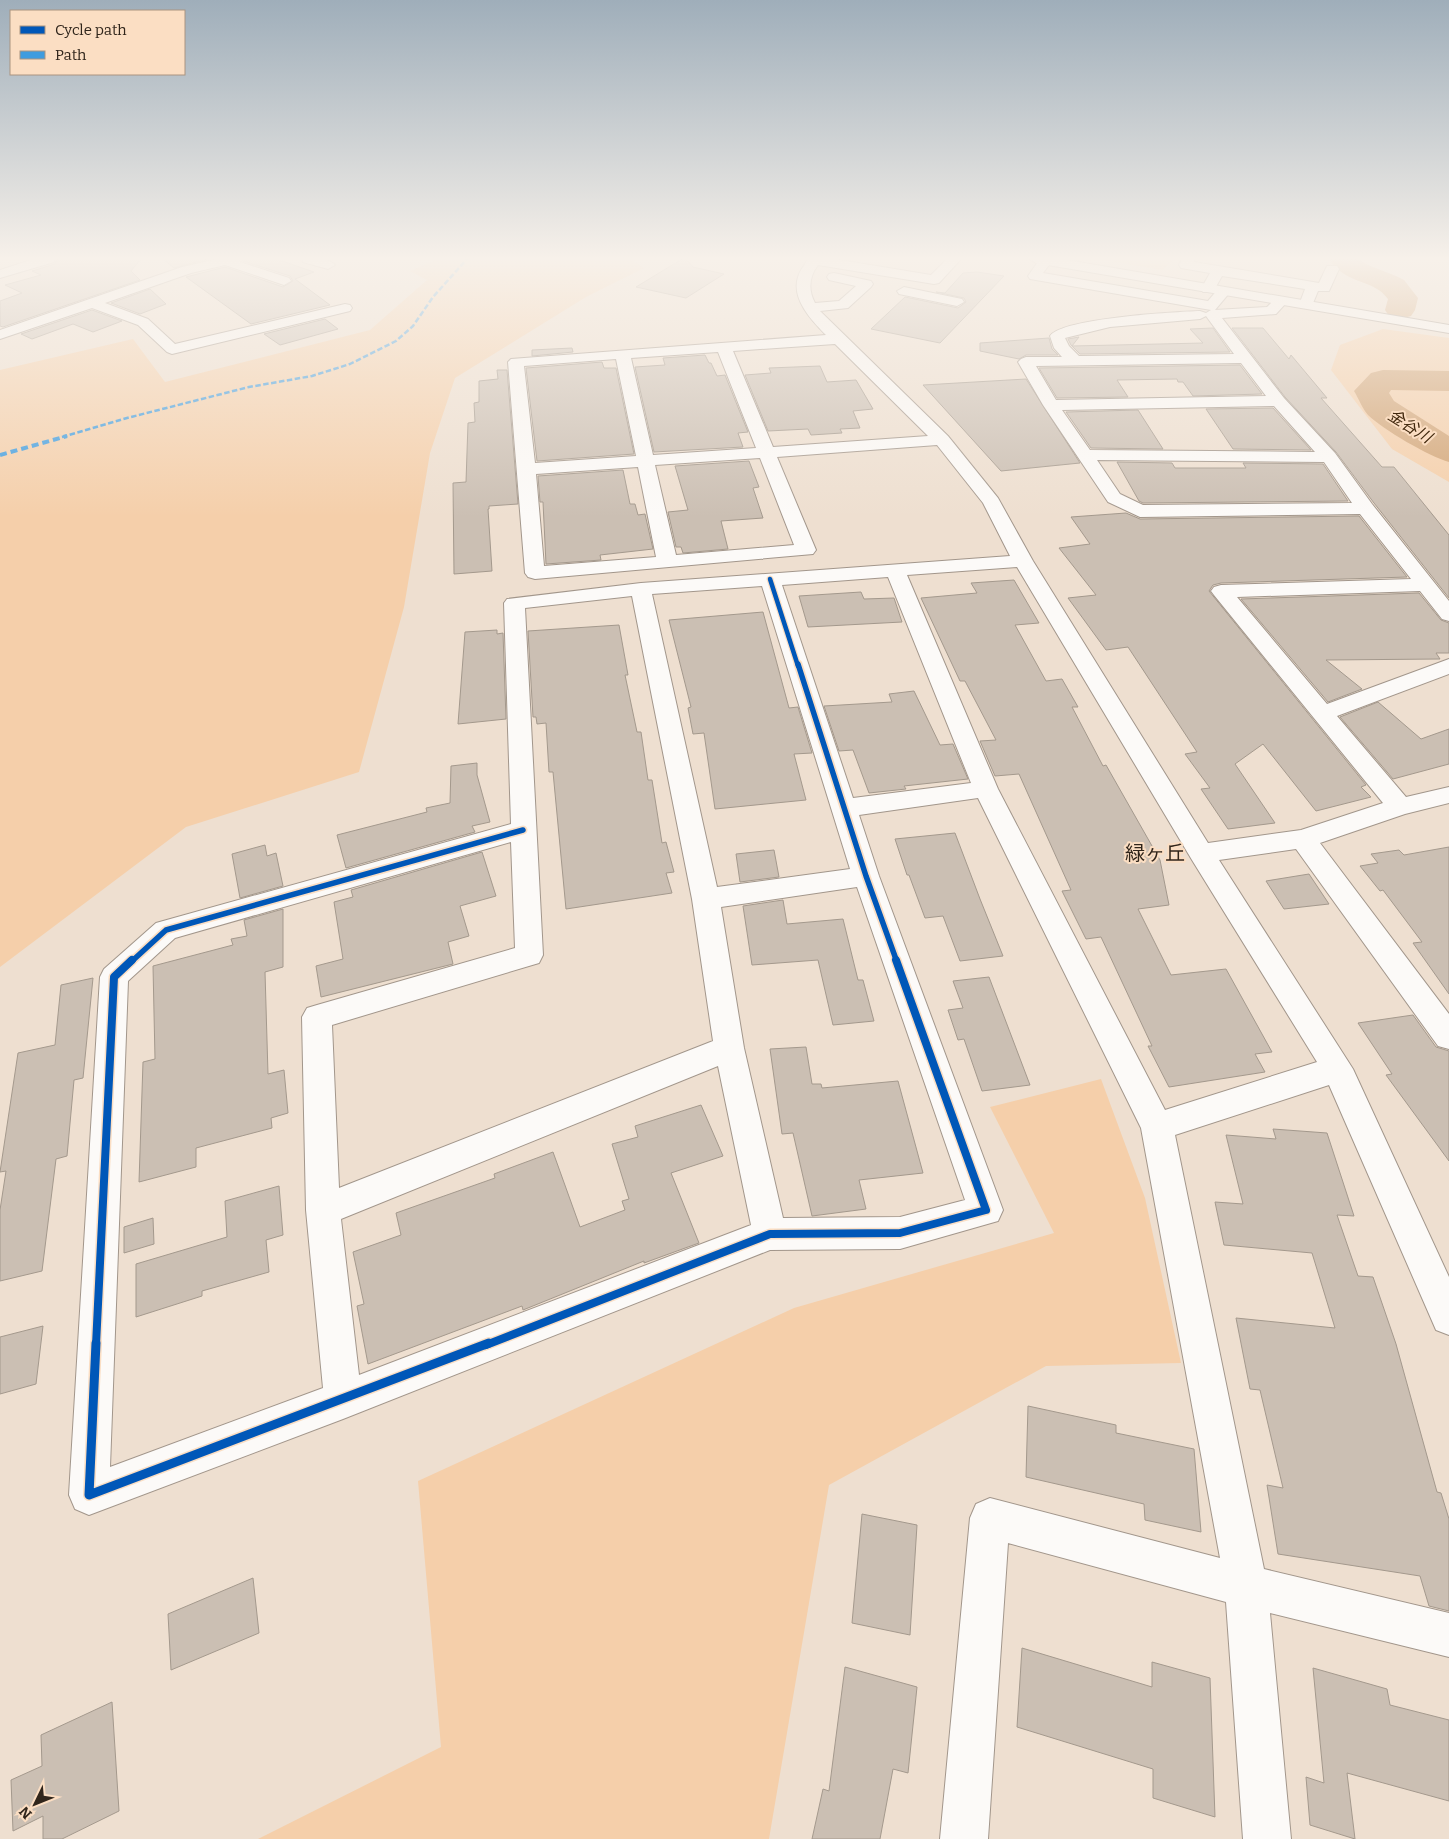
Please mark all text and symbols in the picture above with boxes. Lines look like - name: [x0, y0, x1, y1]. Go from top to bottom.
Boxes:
- legend: [10, 10, 185, 75]
- text: Cycle path: [55, 21, 127, 39]
- text: Path: [55, 46, 87, 64]
- water label: 金谷川: [1385, 405, 1437, 448]
- district label: 緑ヶ丘: [1125, 841, 1185, 865]
- north arrow: [10, 1779, 60, 1829]
- text: N: [16, 1803, 36, 1822]

